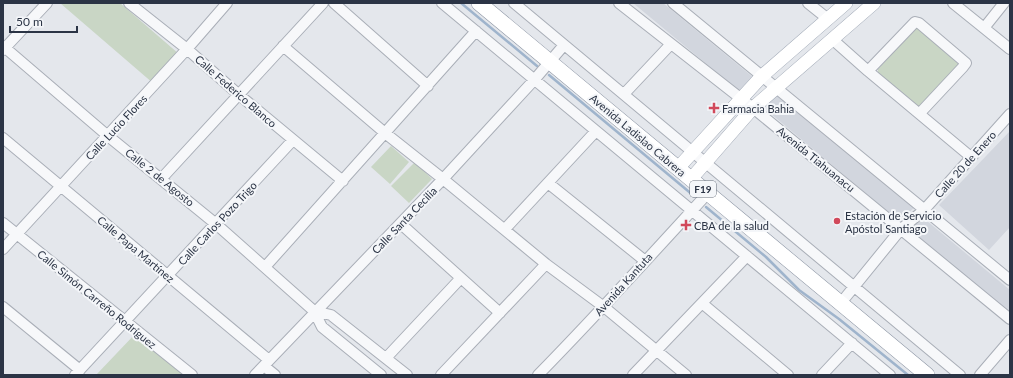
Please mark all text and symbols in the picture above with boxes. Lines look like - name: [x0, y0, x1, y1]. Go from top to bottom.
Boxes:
- scale bar: [10, 8, 77, 34]
- text: 50 m: [16, 14, 43, 29]
- street label: Calle Federico Blanco: [193, 52, 279, 130]
- street label: Avenida Ladislao Cabrera: [587, 91, 689, 179]
- street label: Calle Lucio Flores: [82, 92, 150, 162]
- place label: Farmacia Bahia: [722, 102, 794, 115]
- marker: Farmacia Bahia: [709, 103, 719, 113]
- street label: Avenida Tiahuanacu: [774, 124, 858, 194]
- street label: Calle 20 de Enero: [932, 128, 998, 200]
- street label: Calle 2 de Agosto: [123, 145, 197, 209]
- street label: Calle Carlos Pozo Trigo: [175, 178, 259, 268]
- road number: F19: [690, 181, 716, 197]
- street label: Calle Santa Cecilia: [369, 184, 439, 256]
- place label: Estación de Servicio Apóstol Santiago: [845, 209, 942, 235]
- street label: Calle Papa Martínez: [95, 213, 177, 285]
- marker: Estación de Servicio Apóstol Santiago: [832, 216, 842, 226]
- place label: CBA de la salud: [694, 219, 769, 232]
- marker: CBA de la salud: [681, 220, 691, 230]
- street label: Calle Simón Carreño Rodríguez: [35, 247, 159, 351]
- street label: Avenida Kantuta: [591, 250, 655, 318]

